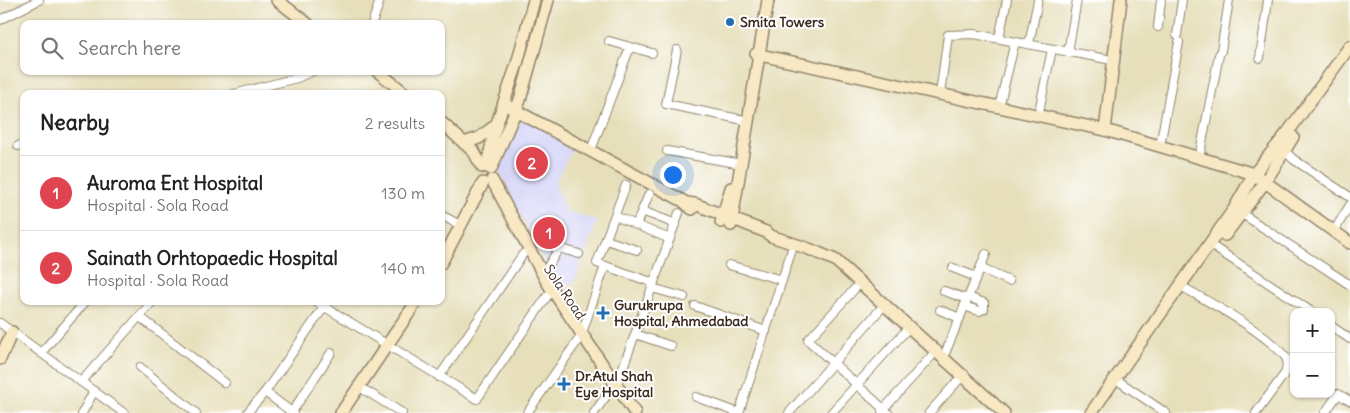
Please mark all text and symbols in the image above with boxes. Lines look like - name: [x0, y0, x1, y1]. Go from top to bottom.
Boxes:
- place label: Smita Towers: [740, 13, 825, 31]
- marker: Smita Towers: [724, 16, 736, 28]
- search box: [20, 20, 445, 75]
- icon: search: [38, 34, 66, 62]
- text: Search here: [78, 36, 181, 60]
- text: Nearby: [40, 109, 110, 136]
- text: 2 results: [365, 113, 425, 133]
- pin: 2: [516, 144, 548, 182]
- your location: [660, 162, 686, 188]
- text: Auroma Ent Hospital: [87, 171, 263, 195]
- text: 1: [53, 183, 59, 203]
- text: 130 m: [381, 183, 425, 203]
- text: Hospital · Sola Road: [87, 195, 229, 215]
- pin: 1: [533, 214, 565, 252]
- text: Sainath Orhtopaedic Hospital: [87, 246, 338, 270]
- text: 2: [52, 258, 60, 278]
- text: 140 m: [381, 258, 425, 278]
- street label: Sola Road: [540, 261, 590, 323]
- text: Hospital · Sola Road: [87, 270, 229, 290]
- place label: Gurukrupa Hospital, Ahmedabad: [614, 296, 749, 330]
- marker: Gurukrupa Hospital, Ahmedabad: [596, 306, 610, 320]
- map controls: [1290, 308, 1335, 398]
- button: +: [1290, 308, 1335, 353]
- button: −: [1290, 353, 1335, 398]
- place label: Dr.Atul Shah Eye Hospital: [575, 367, 653, 401]
- marker: Dr.Atul Shah Eye Hospital: [557, 377, 571, 391]

